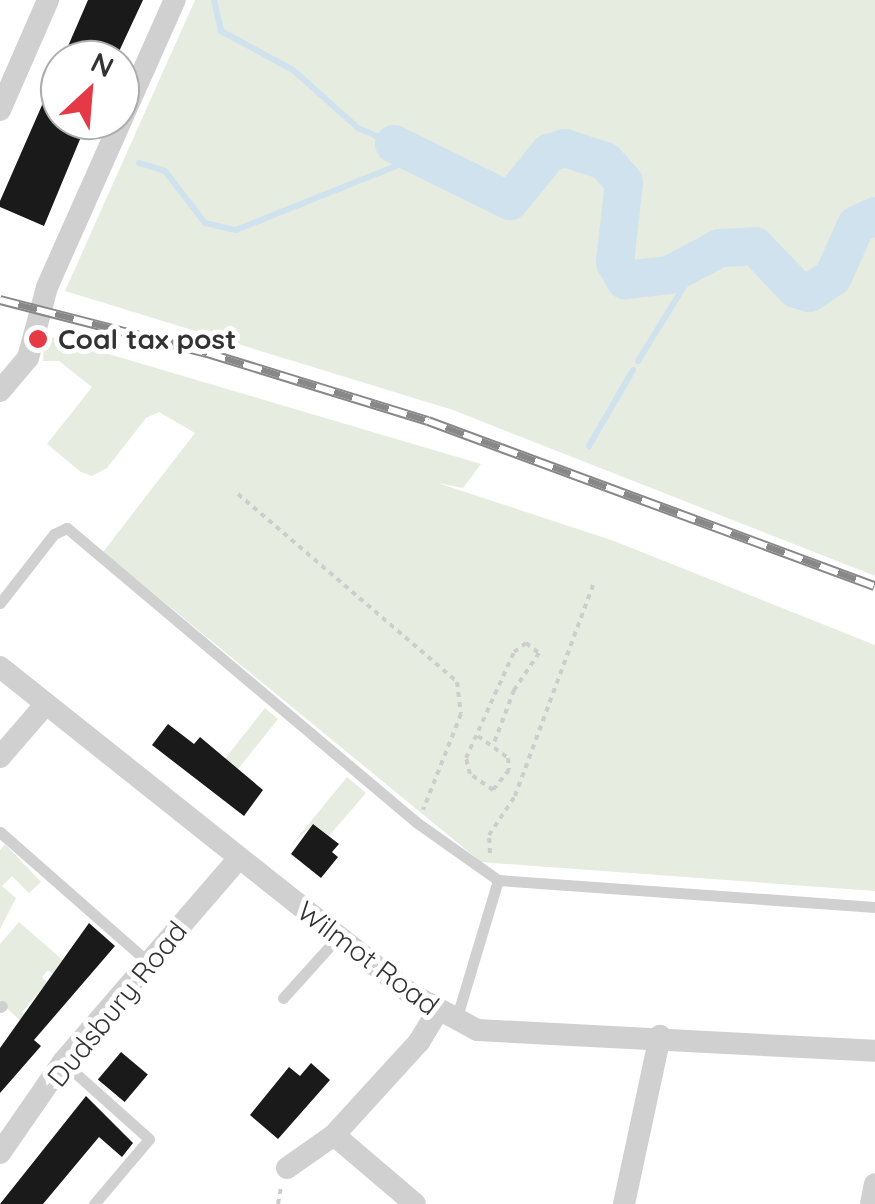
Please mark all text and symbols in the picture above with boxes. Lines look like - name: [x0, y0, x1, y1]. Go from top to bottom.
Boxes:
- north arrow: [40, 40, 140, 140]
- text: N: [86, 44, 119, 85]
- place label: Coal tax post: [58, 322, 237, 356]
- marker: Coal tax post: [27, 328, 49, 350]
- street label: Wilmot Road: [291, 894, 445, 1022]
- street label: Dudsbury Road: [40, 915, 194, 1093]

